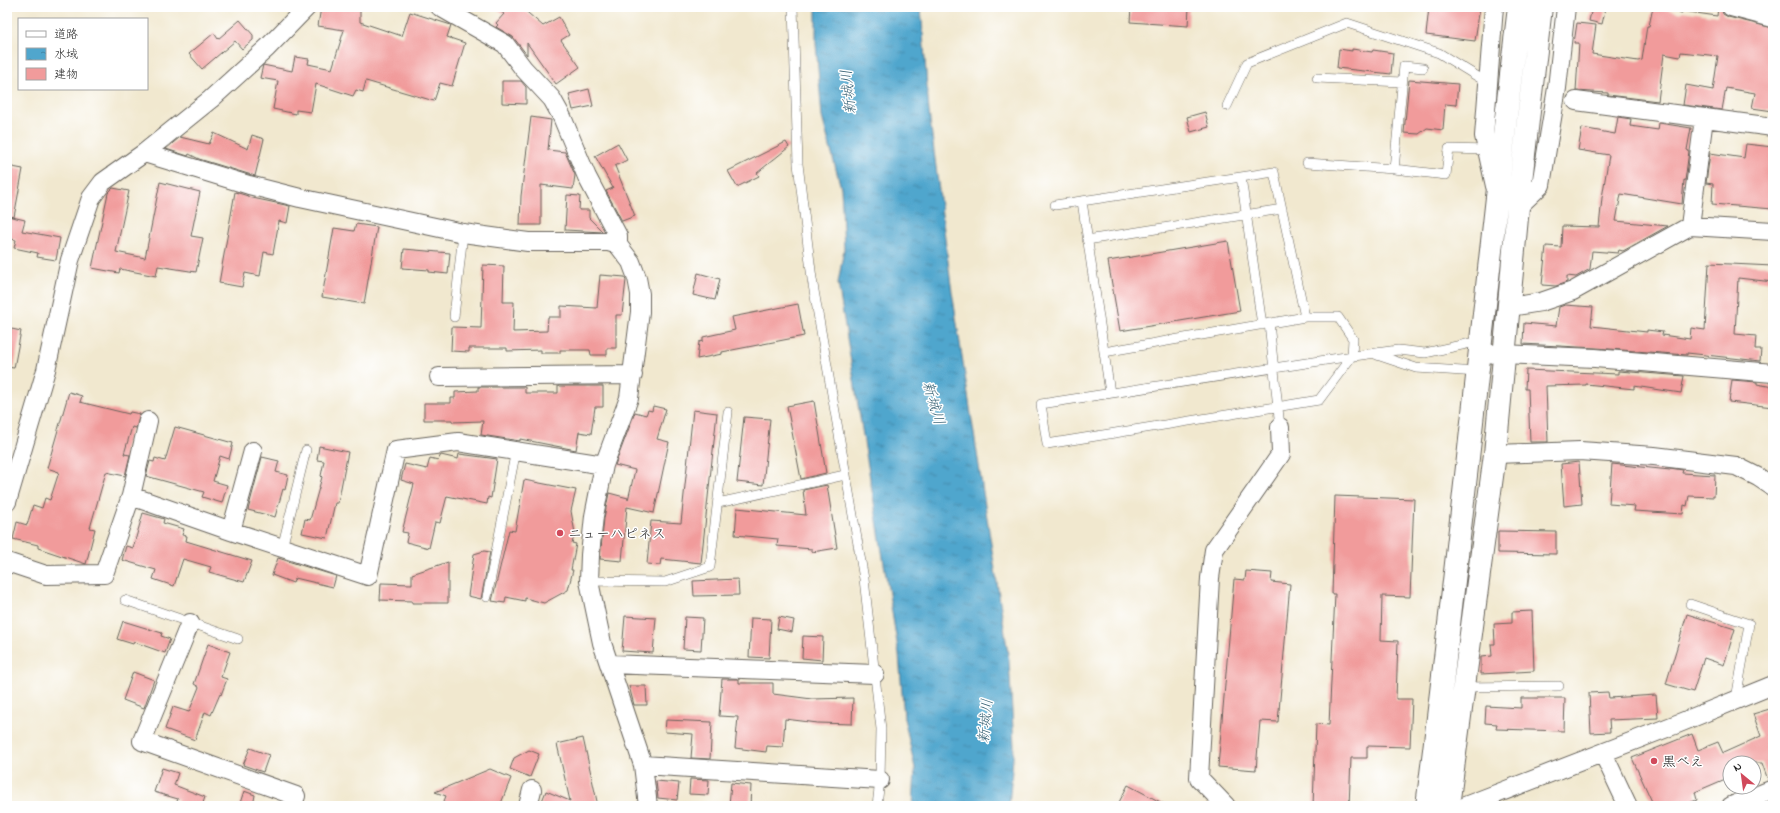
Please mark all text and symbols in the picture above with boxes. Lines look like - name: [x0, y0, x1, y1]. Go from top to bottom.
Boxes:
- legend: [18, 18, 148, 90]
- text: 道路: [54, 26, 78, 44]
- text: 水域: [54, 46, 78, 64]
- text: 建物: [54, 66, 78, 84]
- water label: 新城川: [836, 68, 862, 115]
- water label: 新城川: [916, 379, 950, 428]
- place label: ニューハピネス: [568, 524, 666, 545]
- marker: ニューハピネス: [555, 528, 565, 538]
- water label: 新城川: [973, 698, 999, 744]
- place label: 黒べえ: [1662, 752, 1704, 773]
- north arrow: [1722, 755, 1762, 795]
- marker: 黒べえ: [1649, 756, 1659, 766]
- text: N: [1731, 758, 1745, 776]

